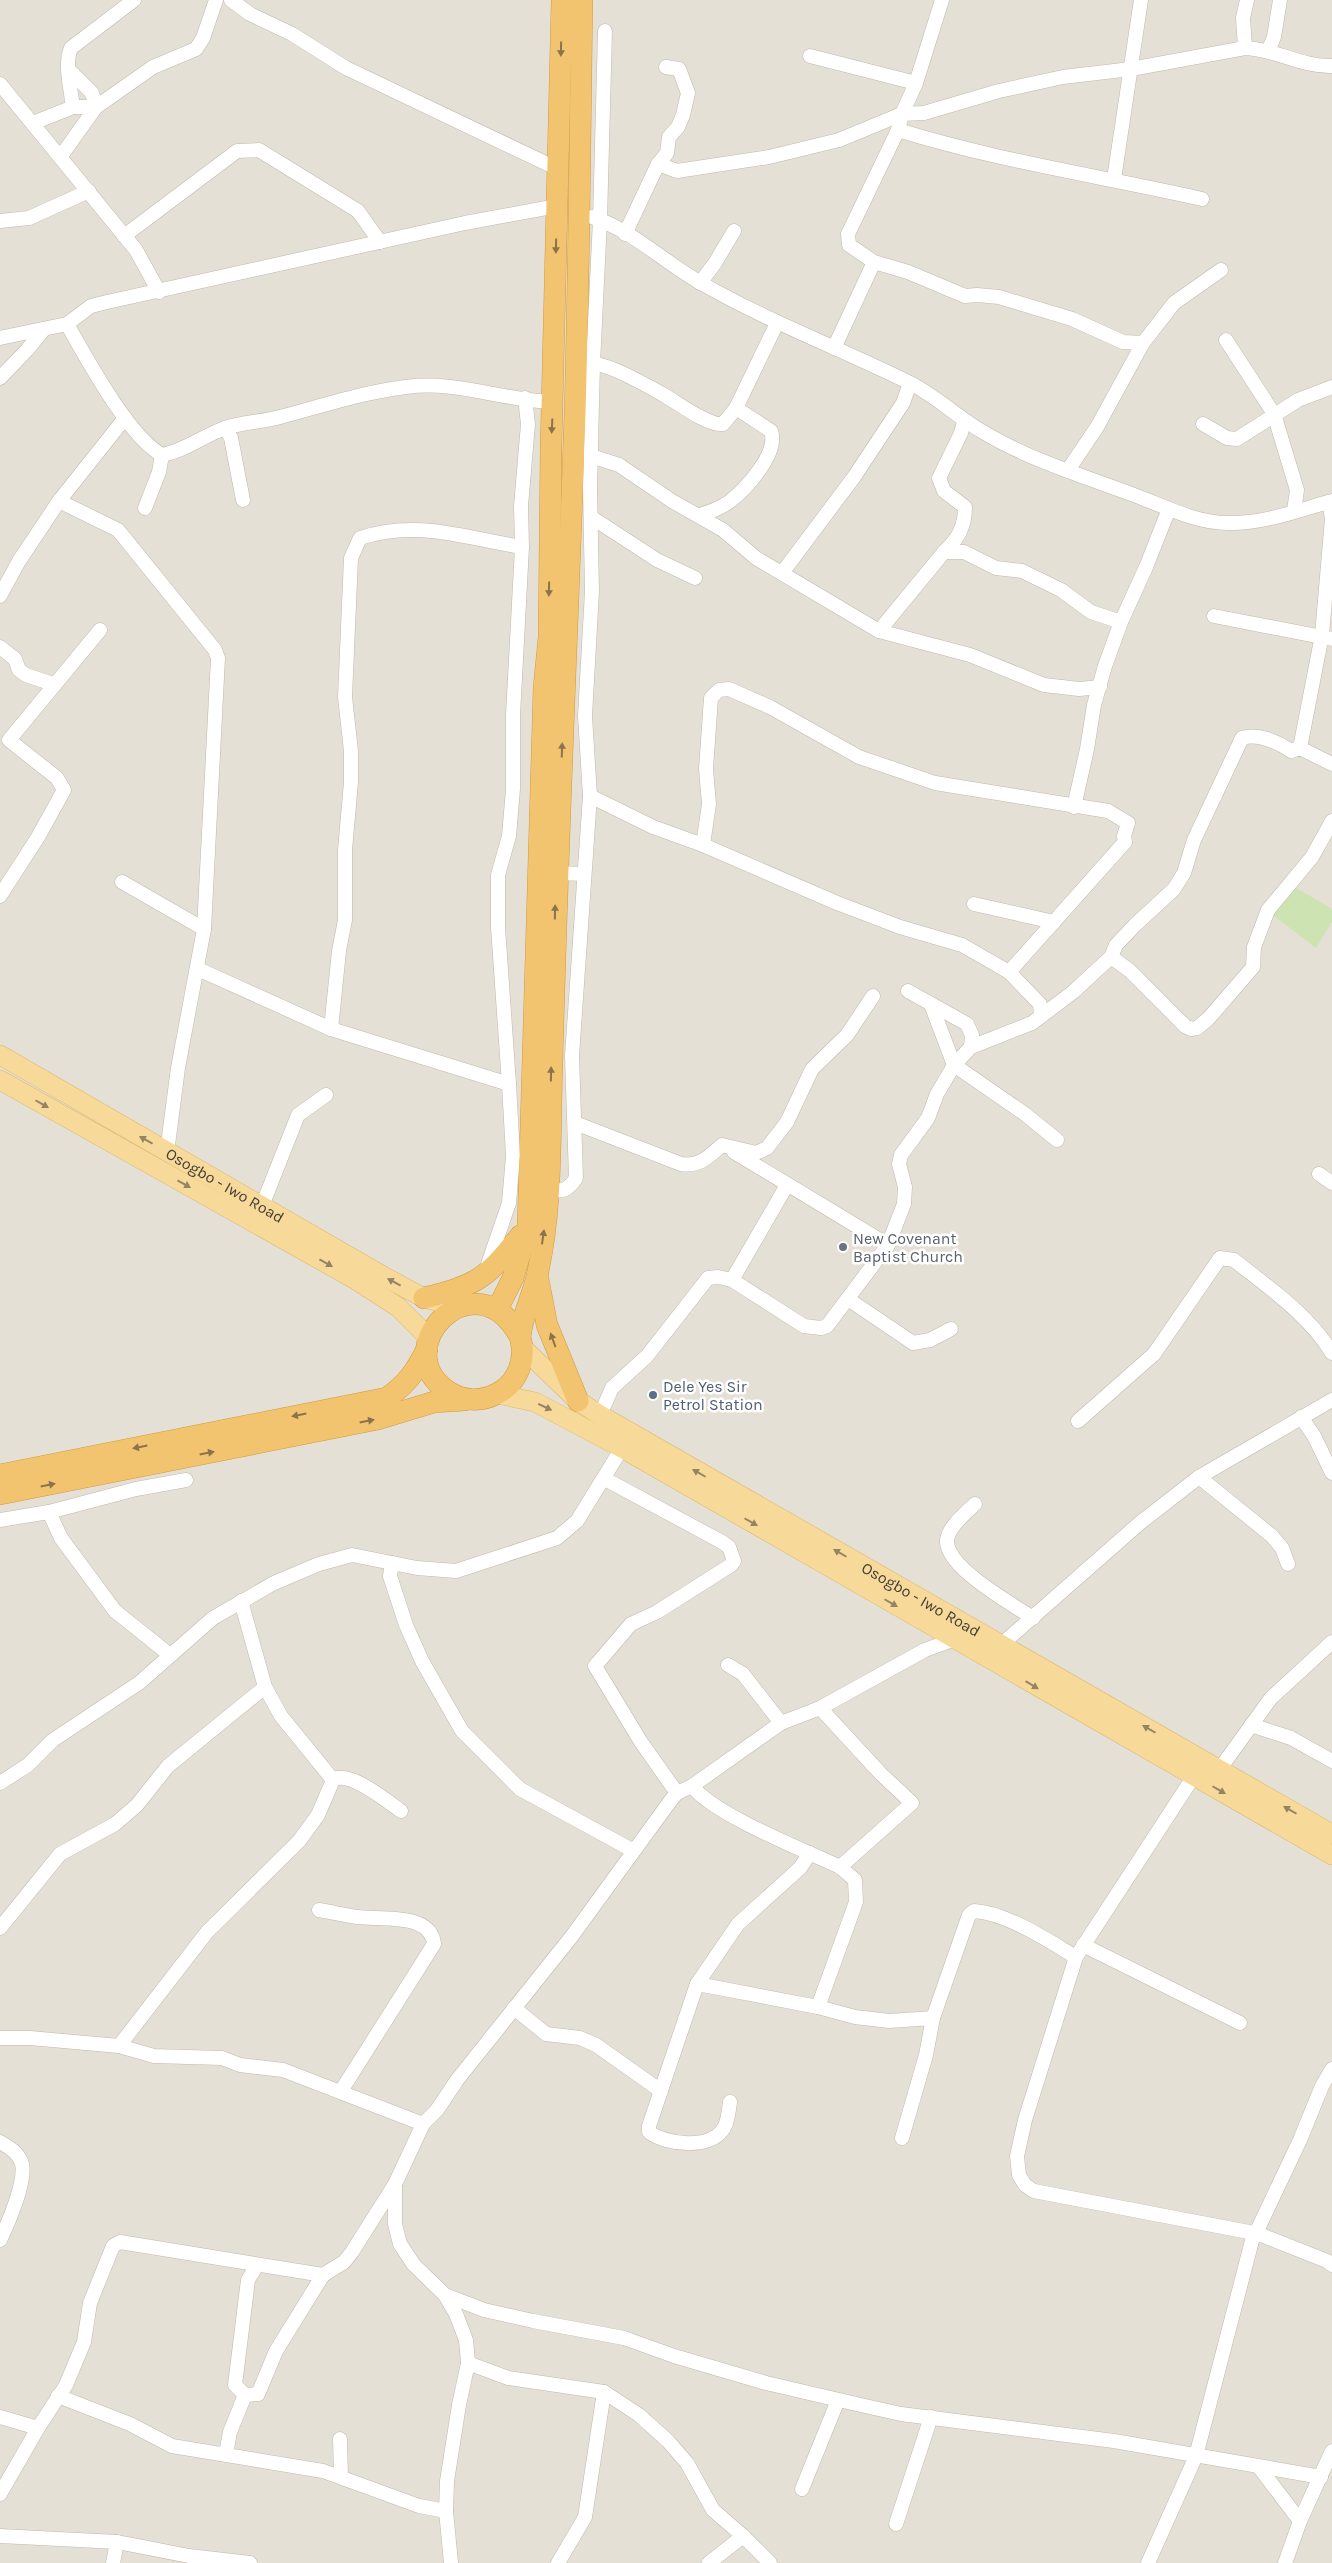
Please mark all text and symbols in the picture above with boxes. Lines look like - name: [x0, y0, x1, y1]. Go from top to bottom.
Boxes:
- one-way arrow: [557, 41, 565, 57]
- one-way arrow: [552, 238, 560, 254]
- one-way arrow: [547, 418, 555, 434]
- one-way arrow: [545, 581, 553, 597]
- one-way arrow: [558, 741, 566, 757]
- one-way arrow: [551, 904, 559, 920]
- one-way arrow: [548, 1066, 556, 1082]
- one-way arrow: [35, 1100, 50, 1108]
- one-way arrow: [140, 1136, 153, 1145]
- street label: Osogbo - Iwo Road: [163, 1143, 288, 1227]
- one-way arrow: [177, 1180, 191, 1188]
- one-way arrow: [539, 1228, 547, 1244]
- place label: New Covenant Baptist Church: [853, 1229, 963, 1266]
- marker: New Covenant Baptist Church: [837, 1241, 849, 1253]
- one-way arrow: [319, 1258, 333, 1267]
- one-way arrow: [386, 1278, 401, 1286]
- one-way arrow: [549, 1332, 557, 1347]
- place label: Dele Yes Sir Petrol Station: [663, 1377, 763, 1414]
- marker: Dele Yes Sir Petrol Station: [647, 1389, 659, 1401]
- one-way arrow: [538, 1403, 552, 1411]
- one-way arrow: [291, 1412, 307, 1420]
- one-way arrow: [359, 1417, 375, 1425]
- one-way arrow: [132, 1443, 147, 1451]
- one-way arrow: [200, 1449, 215, 1457]
- one-way arrow: [692, 1468, 706, 1477]
- one-way arrow: [40, 1480, 56, 1488]
- one-way arrow: [744, 1517, 757, 1526]
- one-way arrow: [833, 1549, 848, 1557]
- street label: Osogbo - Iwo Road: [859, 1557, 984, 1640]
- one-way arrow: [885, 1598, 898, 1607]
- one-way arrow: [1025, 1680, 1038, 1689]
- one-way arrow: [1142, 1724, 1155, 1733]
- one-way arrow: [1212, 1786, 1225, 1795]
- one-way arrow: [1283, 1805, 1296, 1814]

